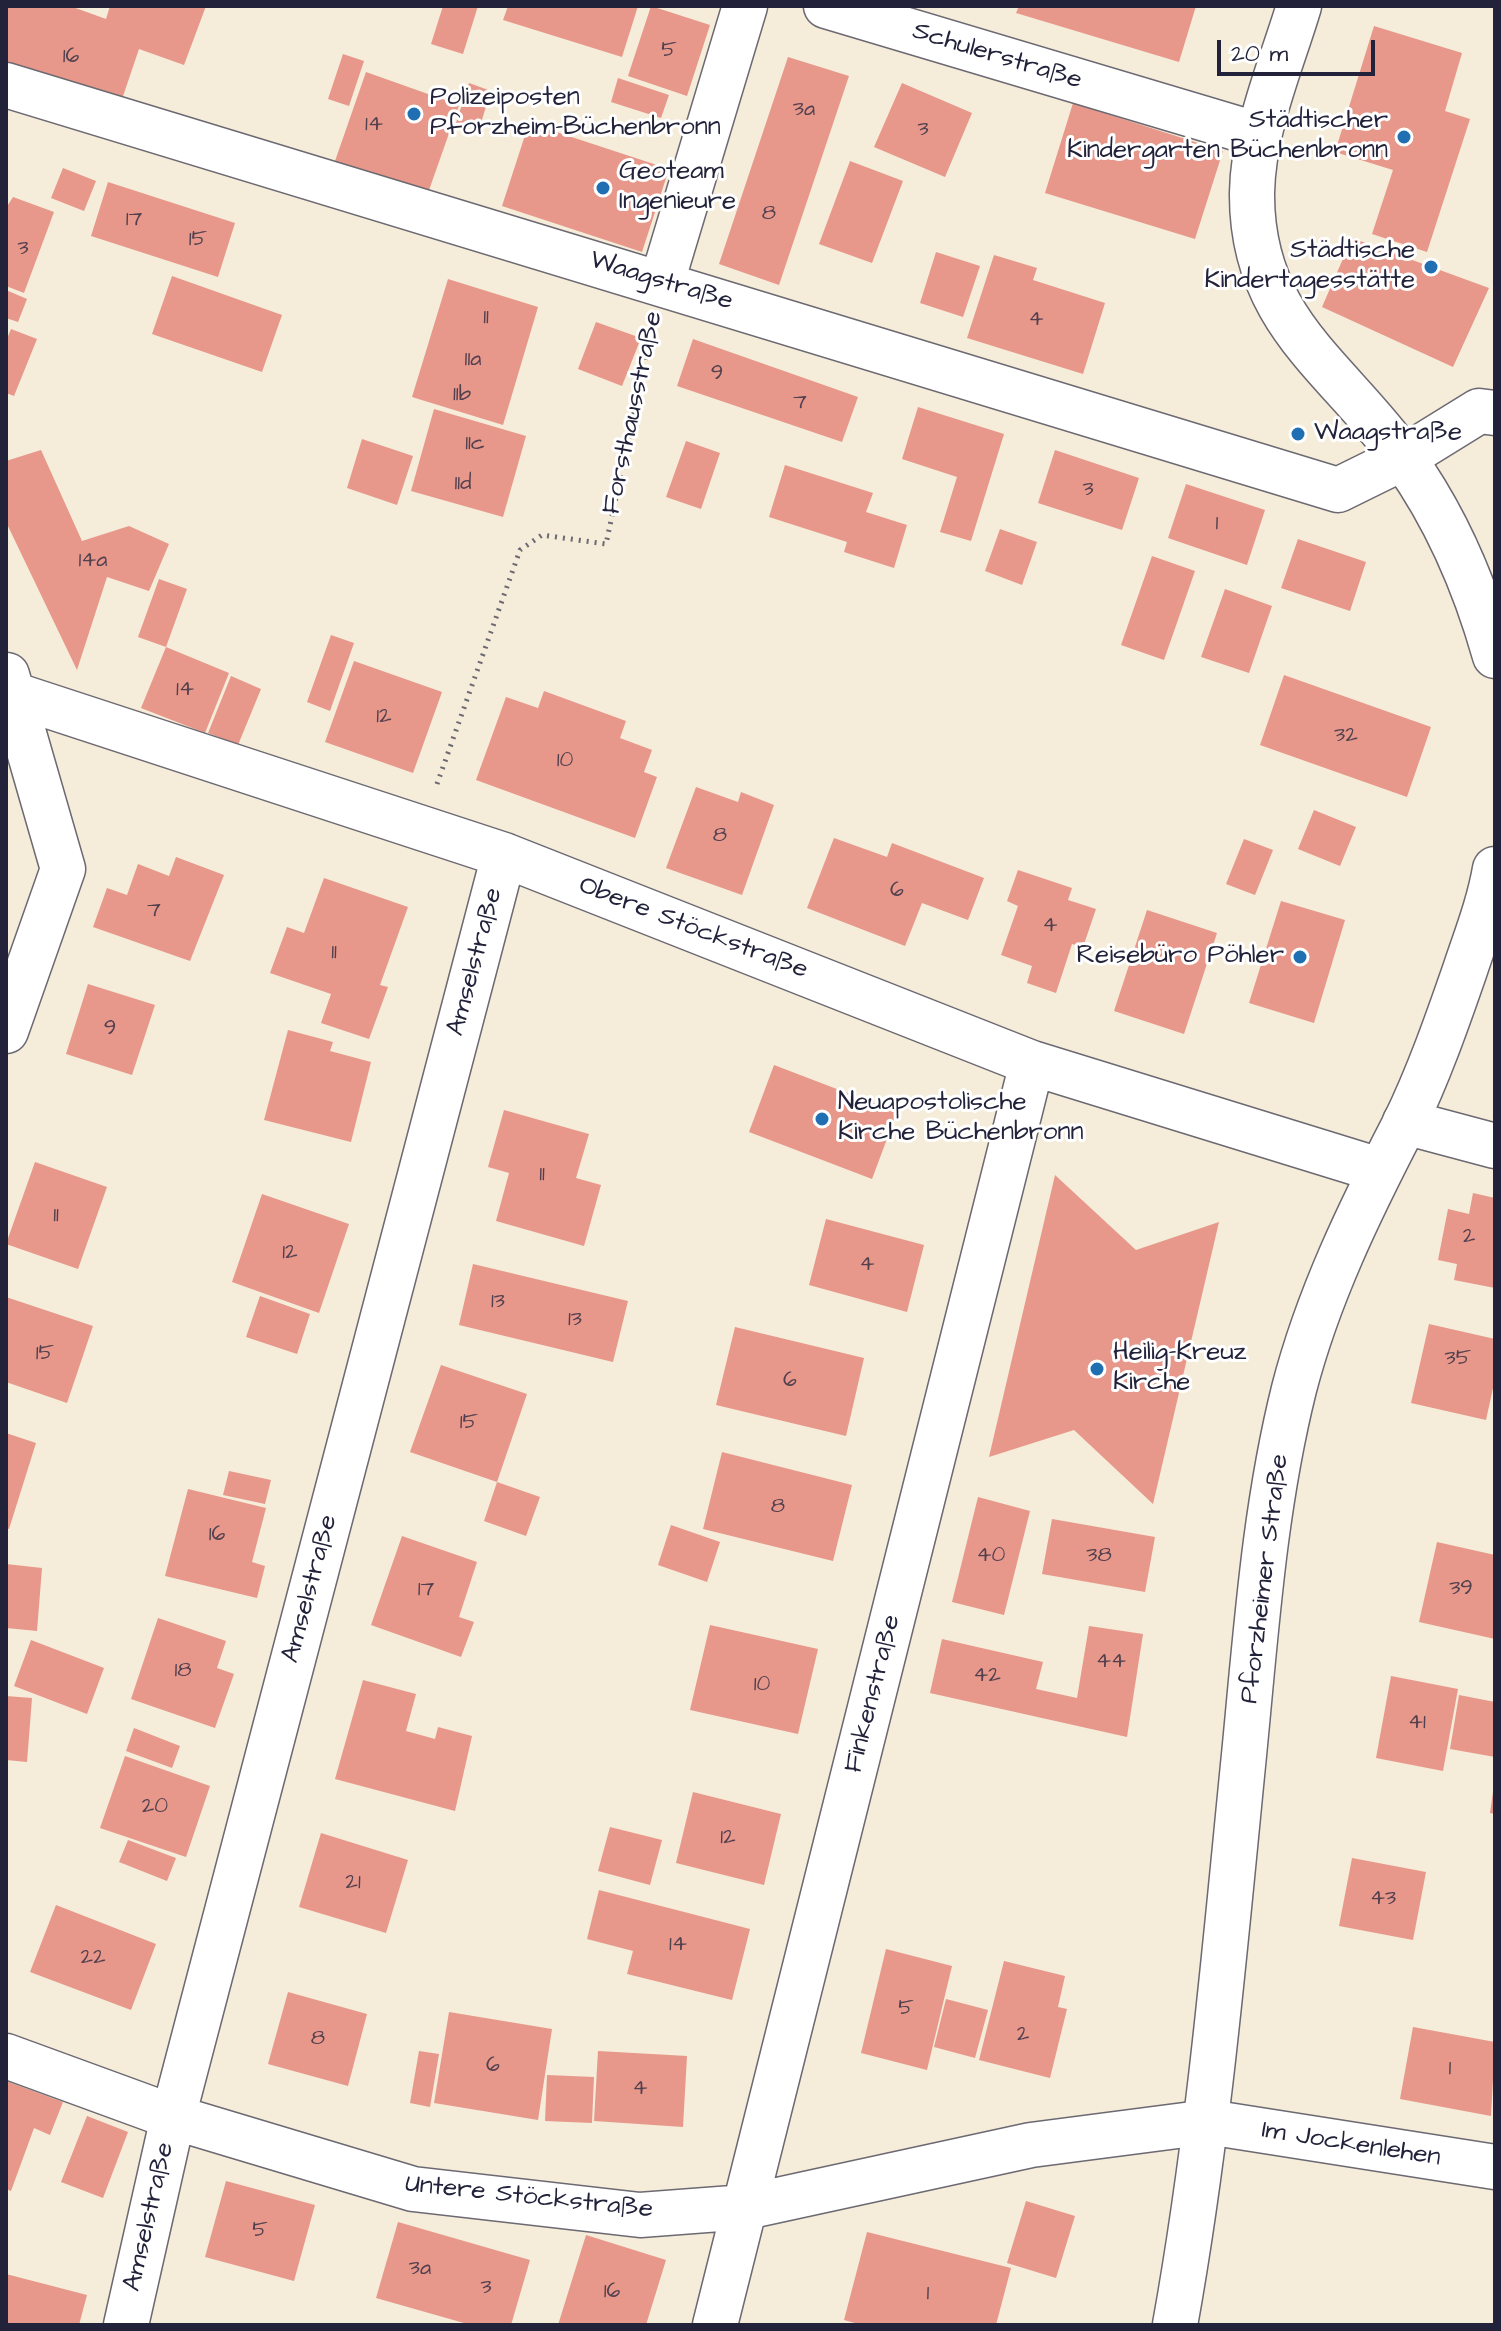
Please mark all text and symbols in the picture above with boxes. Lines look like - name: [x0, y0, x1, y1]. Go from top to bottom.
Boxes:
- street label: Schulerstraße: [909, 16, 1085, 98]
- scale bar: [1221, 24, 1379, 74]
- text: 20 m: [1231, 37, 1288, 71]
- house number: 5: [661, 38, 677, 64]
- house number: 16: [63, 44, 79, 70]
- place label: Polizeiposten Pforzheim-Büchenbronn: [430, 83, 721, 144]
- house number: 3a: [793, 97, 815, 123]
- marker: Polizeiposten Pforzheim-Büchenbronn: [405, 105, 423, 123]
- place label: Städtischer Kindergarten Büchenbronn: [1067, 106, 1388, 168]
- house number: 14: [365, 112, 383, 138]
- house number: 3: [917, 117, 929, 143]
- marker: Städtischer Kindergarten Büchenbronn: [1395, 128, 1413, 146]
- place label: Geoteam Ingenieure: [619, 157, 736, 218]
- marker: Geoteam Ingenieure: [594, 179, 612, 197]
- house number: 8: [762, 201, 776, 227]
- house number: 17: [126, 207, 142, 233]
- house number: 15: [189, 227, 207, 253]
- house number: 3: [17, 236, 29, 262]
- place label: Städtische Kindertagesstätte: [1204, 236, 1415, 298]
- street label: Waagstraße: [586, 245, 736, 319]
- marker: Städtische Kindertagesstätte: [1422, 258, 1440, 276]
- house number: 11: [483, 305, 489, 331]
- house number: 4: [1029, 307, 1043, 333]
- street label: Forsthausstraße: [597, 309, 671, 517]
- house number: 11a: [465, 347, 481, 373]
- house number: 9: [711, 361, 723, 387]
- house number: 11b: [453, 382, 471, 408]
- house number: 7: [793, 390, 807, 416]
- place label: Waagstraße: [1314, 418, 1462, 450]
- marker: Waagstraße: [1289, 425, 1307, 443]
- house number: 11c: [465, 431, 485, 457]
- house number: 11d: [455, 471, 471, 497]
- house number: 3: [1082, 477, 1094, 503]
- house number: 1: [1216, 511, 1218, 537]
- house number: 14a: [79, 548, 107, 574]
- house number: 14: [176, 677, 194, 703]
- house number: 12: [376, 704, 392, 730]
- house number: 32: [1334, 723, 1358, 749]
- house number: 10: [557, 748, 573, 774]
- house number: 8: [713, 823, 727, 849]
- street label: Obere Stöckstraße: [574, 871, 812, 987]
- house number: 6: [890, 878, 904, 904]
- street label: Amselstraße: [441, 885, 511, 1039]
- house number: 7: [147, 898, 161, 924]
- house number: 4: [1043, 913, 1057, 939]
- house number: 11: [331, 940, 337, 966]
- place label: Reisebüro Pöhler: [1077, 941, 1284, 973]
- marker: Reisebüro Pöhler: [1291, 948, 1309, 966]
- house number: 9: [104, 1016, 116, 1042]
- place label: Neuapostolische Kirche Büchenbronn: [838, 1088, 1083, 1150]
- marker: Neuapostolische Kirche Büchenbronn: [813, 1110, 831, 1128]
- house number: 11: [539, 1162, 545, 1188]
- house number: 11: [53, 1203, 59, 1229]
- house number: 2: [1463, 1224, 1475, 1250]
- house number: 12: [282, 1240, 298, 1266]
- house number: 4: [860, 1252, 874, 1278]
- house number: 13: [491, 1289, 505, 1315]
- house number: 13: [568, 1307, 582, 1333]
- place label: Heilig-Kreuz Kirche: [1113, 1338, 1246, 1400]
- house number: 15: [36, 1341, 54, 1367]
- house number: 35: [1445, 1346, 1471, 1372]
- marker: Heilig-Kreuz Kirche: [1088, 1360, 1106, 1378]
- house number: 6: [783, 1368, 797, 1394]
- house number: 15: [460, 1410, 478, 1436]
- street label: Pforzheimer Straße: [1235, 1452, 1297, 1706]
- house number: 8: [771, 1494, 785, 1520]
- street label: Amselstraße: [276, 1512, 346, 1666]
- house number: 16: [209, 1522, 225, 1548]
- house number: 40: [977, 1543, 1005, 1569]
- house number: 38: [1086, 1543, 1112, 1569]
- house number: 39: [1449, 1576, 1473, 1602]
- house number: 17: [418, 1577, 434, 1603]
- street label: Finkenstraße: [839, 1612, 909, 1776]
- house number: 44: [1096, 1649, 1126, 1675]
- house number: 18: [174, 1658, 192, 1684]
- house number: 42: [973, 1663, 1001, 1689]
- house number: 10: [754, 1672, 770, 1698]
- house number: 41: [1408, 1710, 1426, 1736]
- house number: 20: [142, 1794, 168, 1820]
- house number: 12: [720, 1825, 736, 1851]
- house number: 21: [345, 1870, 361, 1896]
- house number: 43: [1370, 1886, 1396, 1912]
- house number: 14: [669, 1932, 687, 1958]
- house number: 22: [80, 1945, 106, 1971]
- house number: 5: [898, 1996, 914, 2022]
- house number: 2: [1017, 2022, 1029, 2048]
- house number: 8: [311, 2026, 325, 2052]
- house number: 6: [486, 2053, 500, 2079]
- house number: 1: [1449, 2056, 1451, 2082]
- house number: 4: [633, 2076, 647, 2102]
- street label: Im Jockenlehen: [1259, 2115, 1443, 2175]
- street label: Amselstraße: [118, 2140, 182, 2294]
- street label: Untere Stöckstraße: [404, 2169, 654, 2227]
- house number: 5: [252, 2218, 268, 2244]
- house number: 3a: [409, 2256, 431, 2282]
- house number: 3: [480, 2275, 492, 2301]
- house number: 16: [604, 2279, 620, 2305]
- house number: 1: [927, 2281, 929, 2307]

